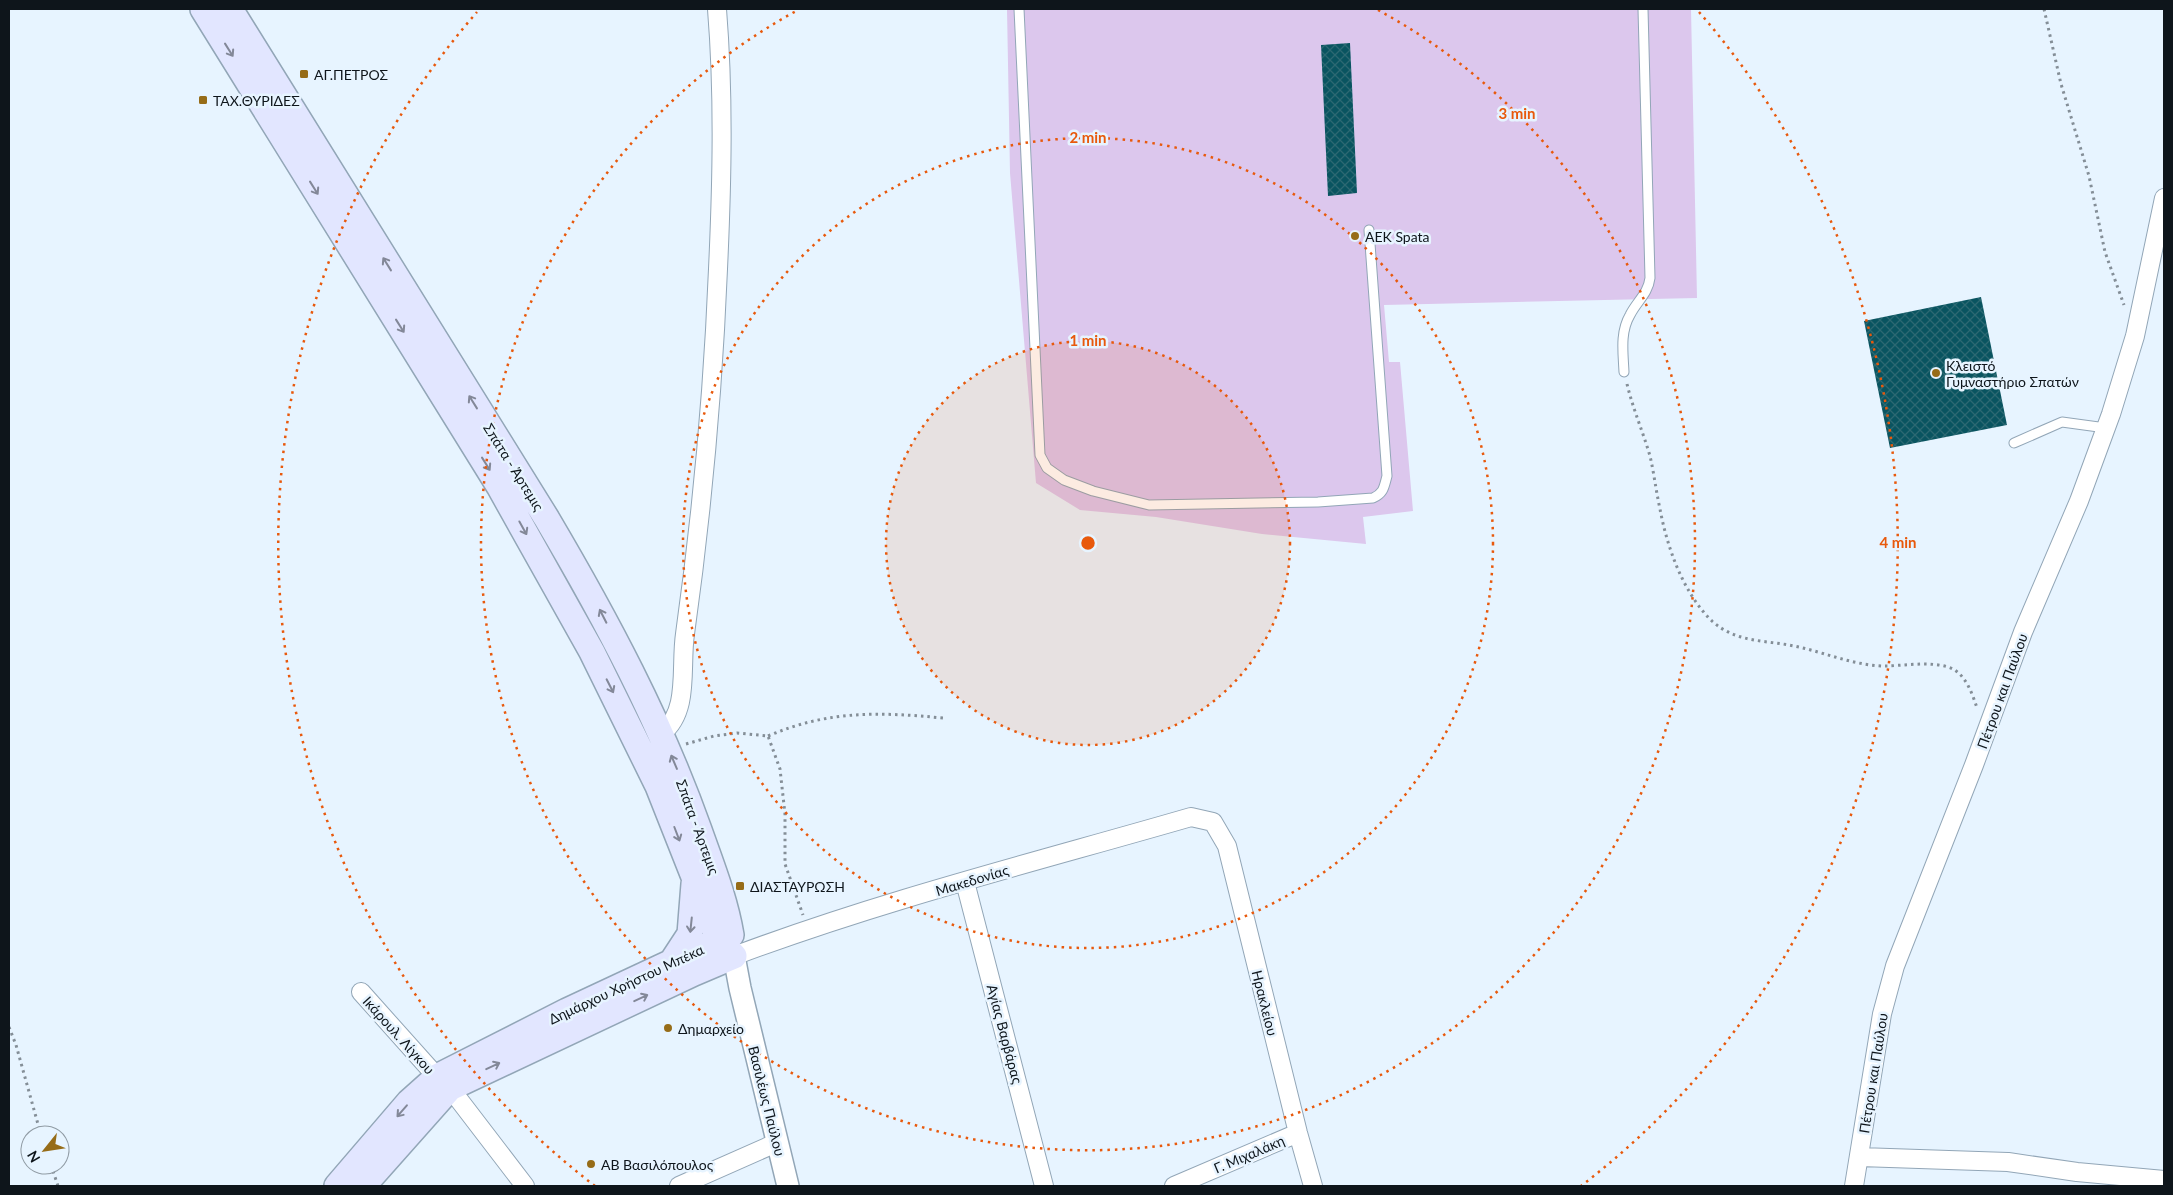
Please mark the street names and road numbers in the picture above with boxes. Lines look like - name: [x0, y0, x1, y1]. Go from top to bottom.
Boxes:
- street label: Σπάτα - Άρτεμις: [480, 420, 548, 514]
- street label: Πέτρου και Παύλου: [1973, 631, 2031, 751]
- street label: Σπάτα - Άρτεμις: [673, 777, 723, 877]
- street label: Μακεδονίας: [933, 861, 1011, 899]
- street label: Δημάρχου Χρήστου Μπέκα: [546, 940, 707, 1027]
- street label: Ηρακλείου: [1249, 968, 1281, 1038]
- street label: Αγίας Βαρβάρας: [984, 982, 1027, 1086]
- street label: Ικάρουλ. Λίγκου: [360, 993, 438, 1077]
- street label: Πέτρου και Παύλου: [1855, 1012, 1891, 1134]
- street label: Βασιλέως Παύλου: [745, 1044, 789, 1158]
- street label: Γ. Μιχαλάκη: [1211, 1131, 1287, 1177]

